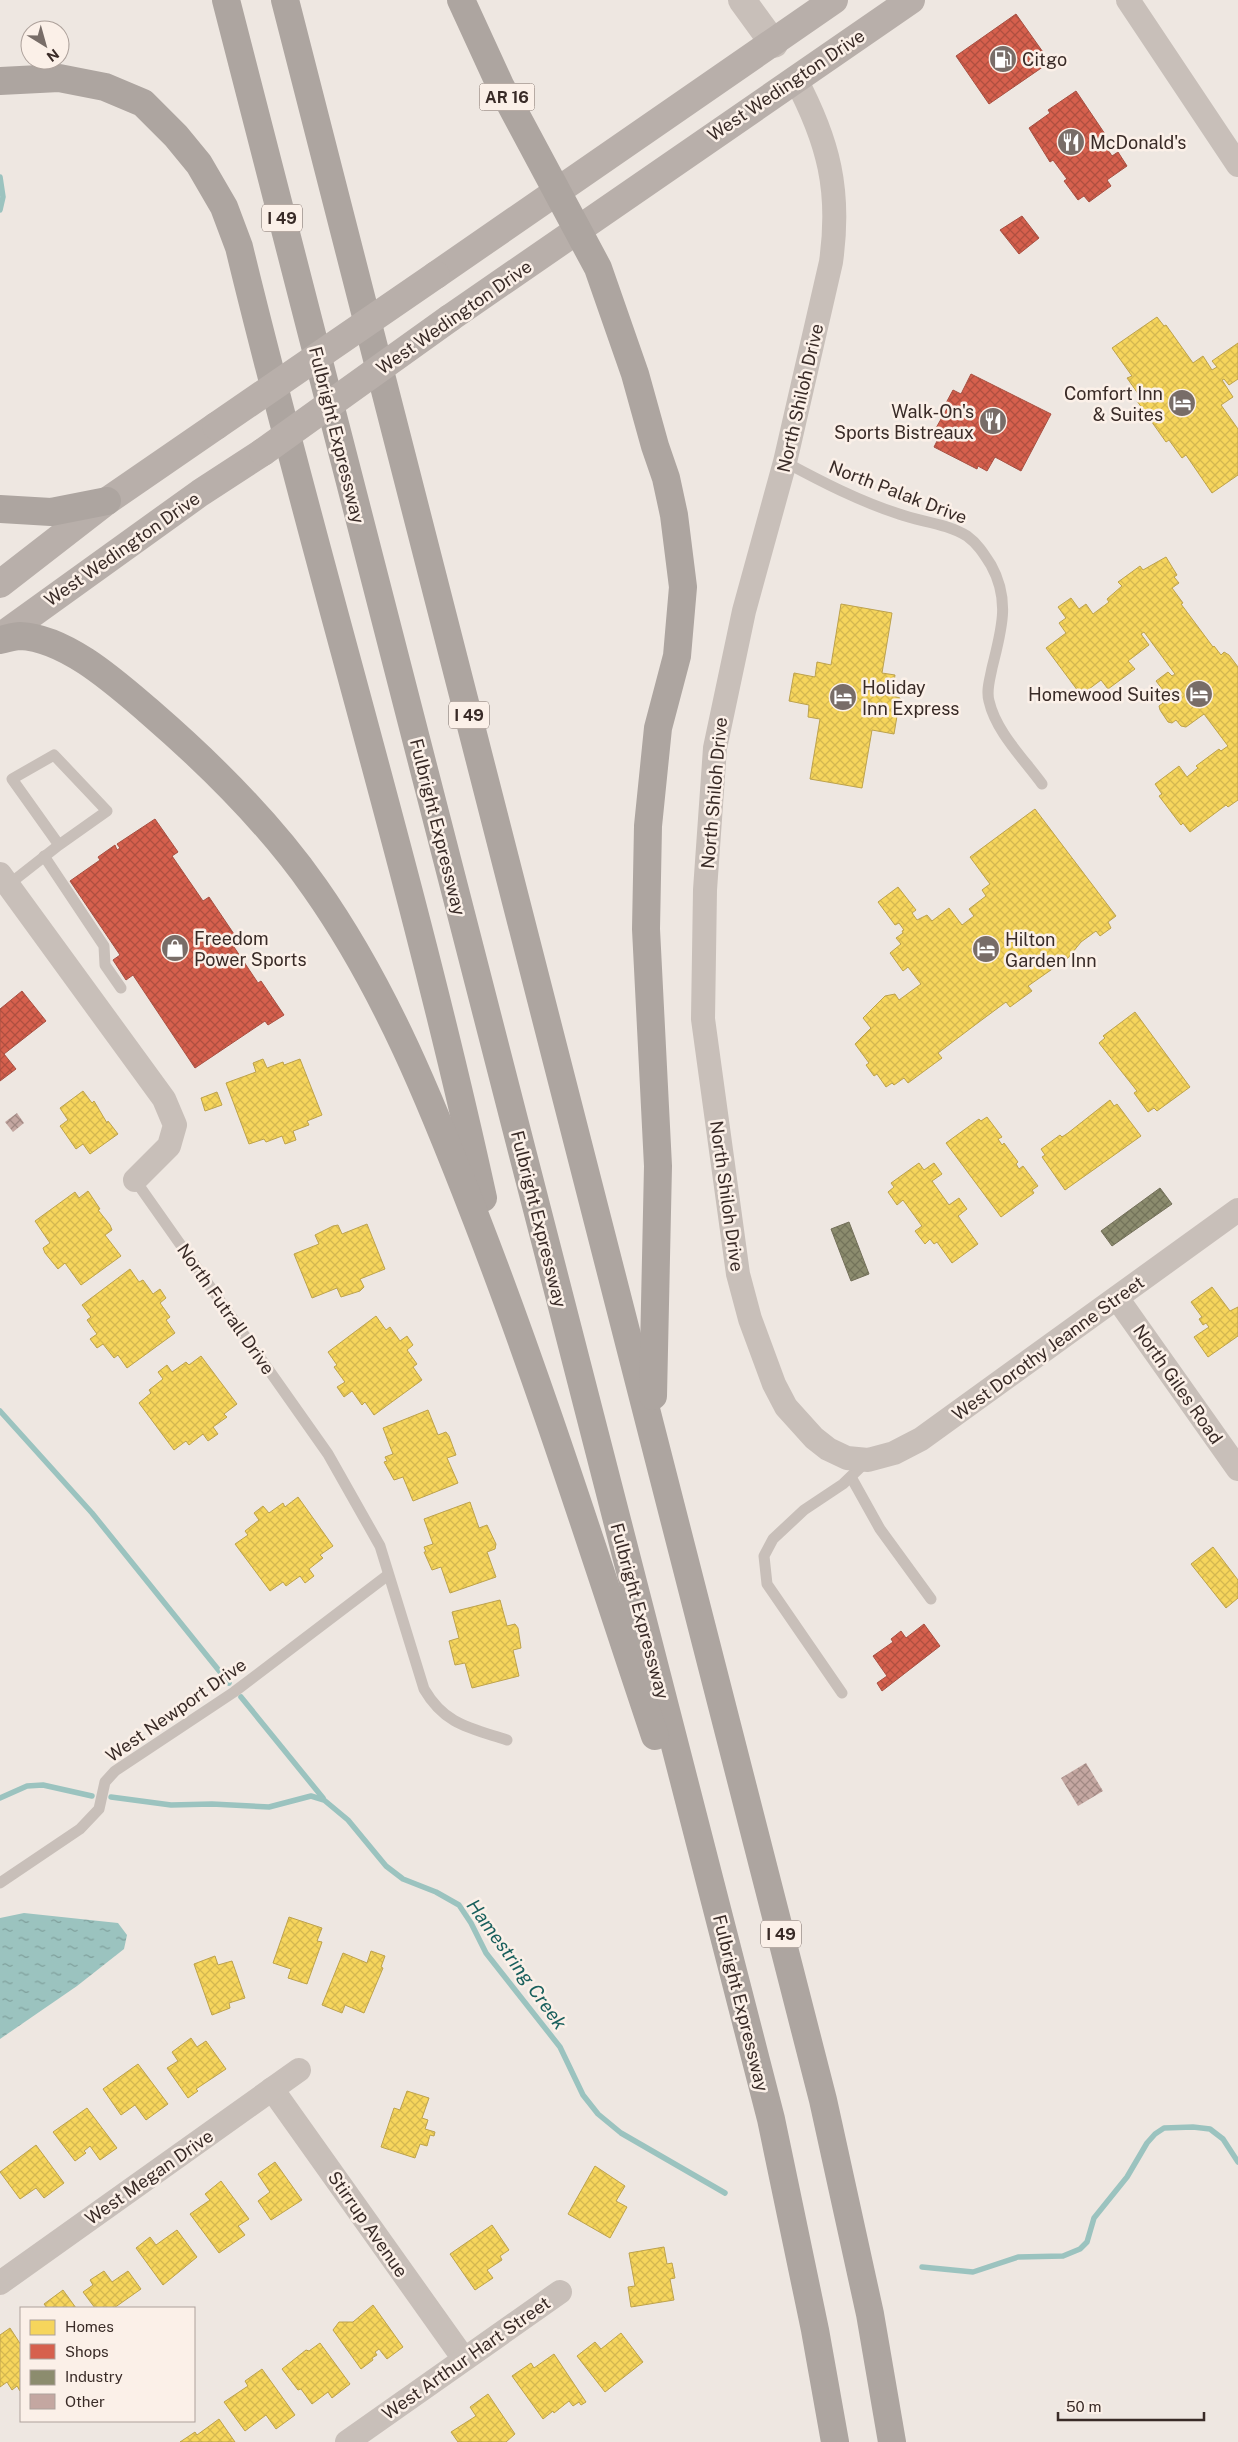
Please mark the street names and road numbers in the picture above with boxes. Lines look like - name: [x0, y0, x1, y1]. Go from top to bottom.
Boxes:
- street label: West Wedington Drive: [704, 25, 868, 145]
- road number: AR 16: [480, 84, 534, 110]
- road number: I 49: [262, 204, 302, 232]
- street label: West Wedington Drive: [372, 255, 536, 379]
- street label: North Shiloh Drive: [773, 322, 827, 474]
- street label: Fulbright Expressway: [305, 344, 369, 526]
- street label: North Palak Drive: [826, 456, 970, 528]
- street label: West Wedington Drive: [40, 487, 204, 611]
- road number: I 49: [449, 702, 489, 728]
- street label: North Shiloh Drive: [697, 716, 731, 870]
- street label: Fulbright Expressway: [406, 736, 470, 918]
- street label: North Shiloh Drive: [706, 1119, 748, 1273]
- street label: Fulbright Expressway: [507, 1128, 571, 1310]
- street label: North Futrall Drive: [173, 1240, 279, 1378]
- street label: West Dorothy Jeanne Street: [948, 1271, 1148, 1425]
- street label: North Giles Road: [1129, 1320, 1227, 1448]
- street label: Fulbright Expressway: [606, 1521, 674, 1702]
- street label: West Newport Drive: [102, 1654, 250, 1766]
- street label: Fulbright Expressway: [709, 1912, 773, 2094]
- road number: I 49: [761, 1920, 801, 1948]
- street label: West Megan Drive: [81, 2125, 217, 2229]
- street label: Stirrup Avenue: [324, 2167, 412, 2281]
- street label: West Arthur Hart Street: [378, 2292, 554, 2424]

